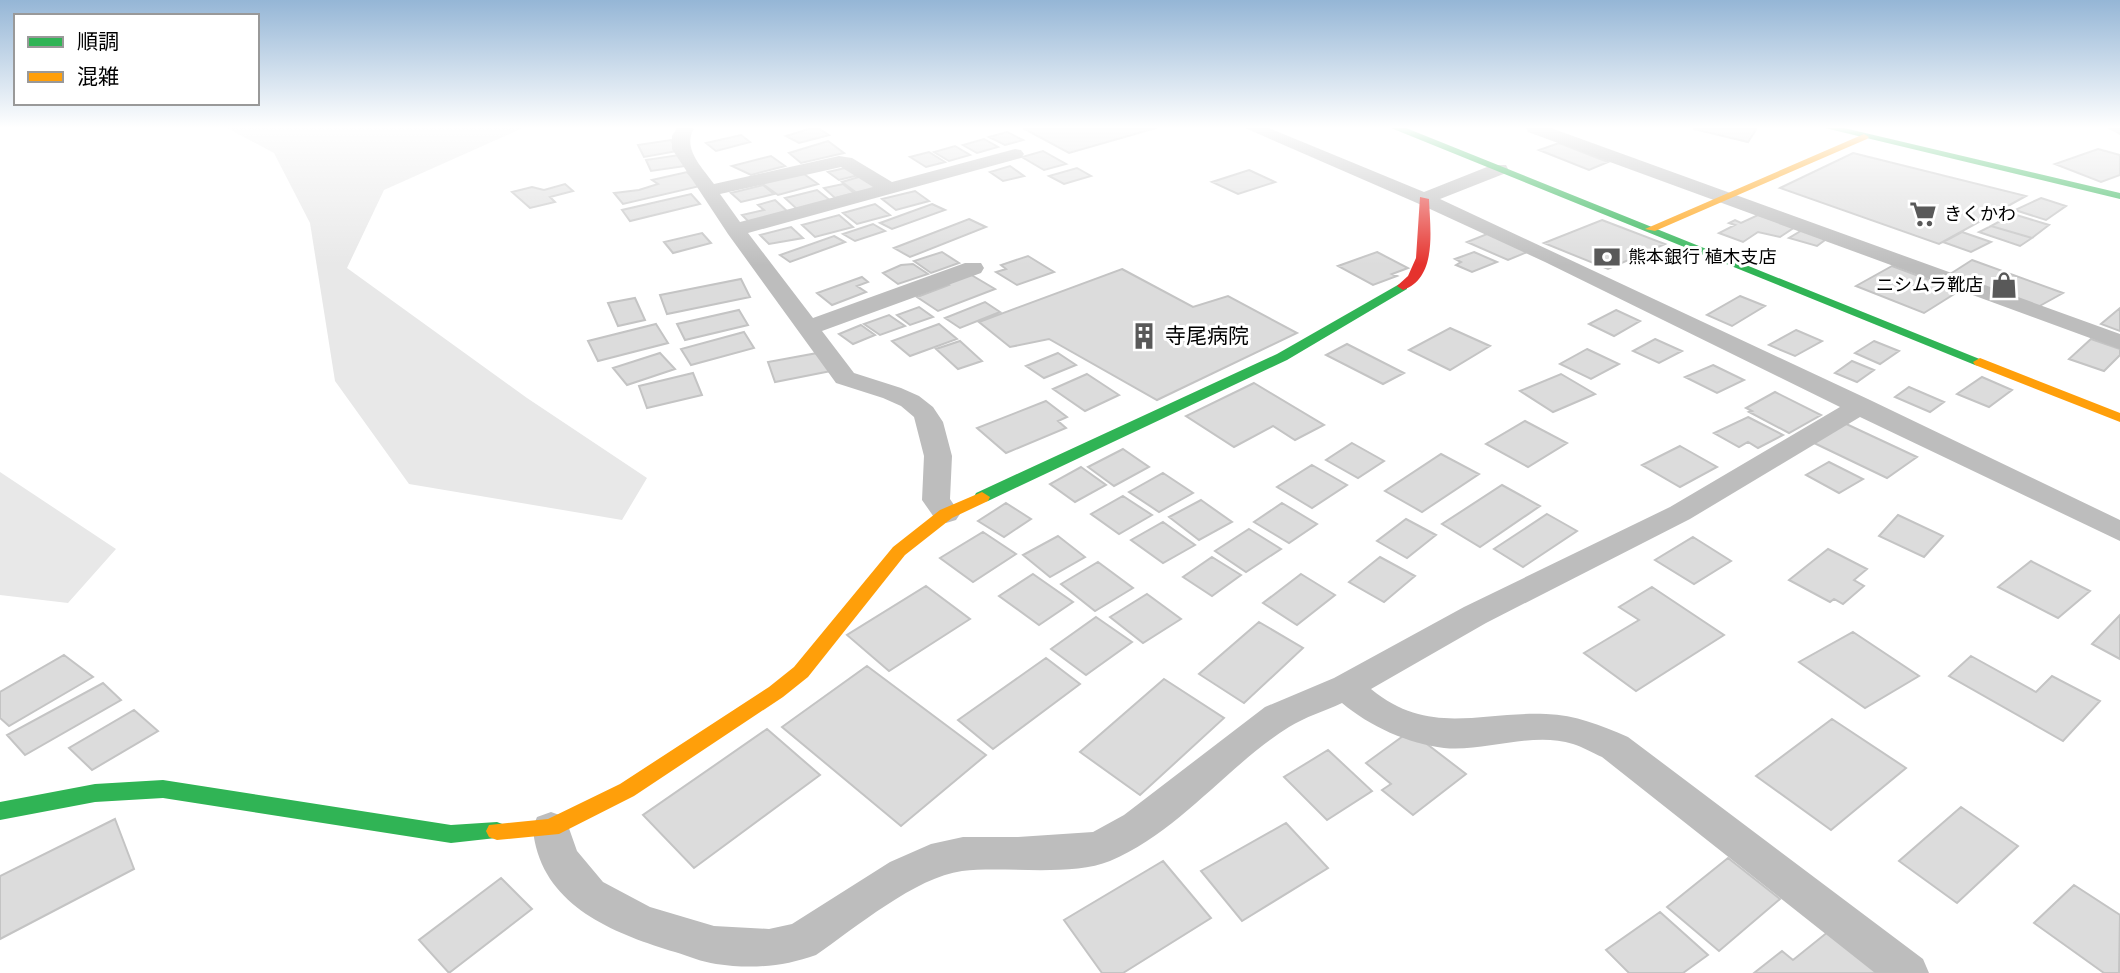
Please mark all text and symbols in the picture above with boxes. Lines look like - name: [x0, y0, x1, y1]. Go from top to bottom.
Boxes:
- legend: [14, 14, 259, 105]
- text: 順調: [77, 28, 119, 53]
- text: 混雑: [77, 63, 119, 88]
- supermarket icon: きくかわ: [1908, 199, 1938, 229]
- place label: きくかわ: [1944, 202, 2016, 224]
- bank icon: 熊本銀行 植木支店: [1592, 242, 1622, 272]
- place label: 熊本銀行 植木支店: [1628, 245, 1777, 267]
- shop icon: ニシムラ靴店: [1989, 270, 2019, 300]
- place label: ニシムラ靴店: [1876, 273, 1983, 295]
- building icon: 寺尾病院: [1129, 321, 1159, 351]
- place label: 寺尾病院: [1165, 322, 1249, 347]

